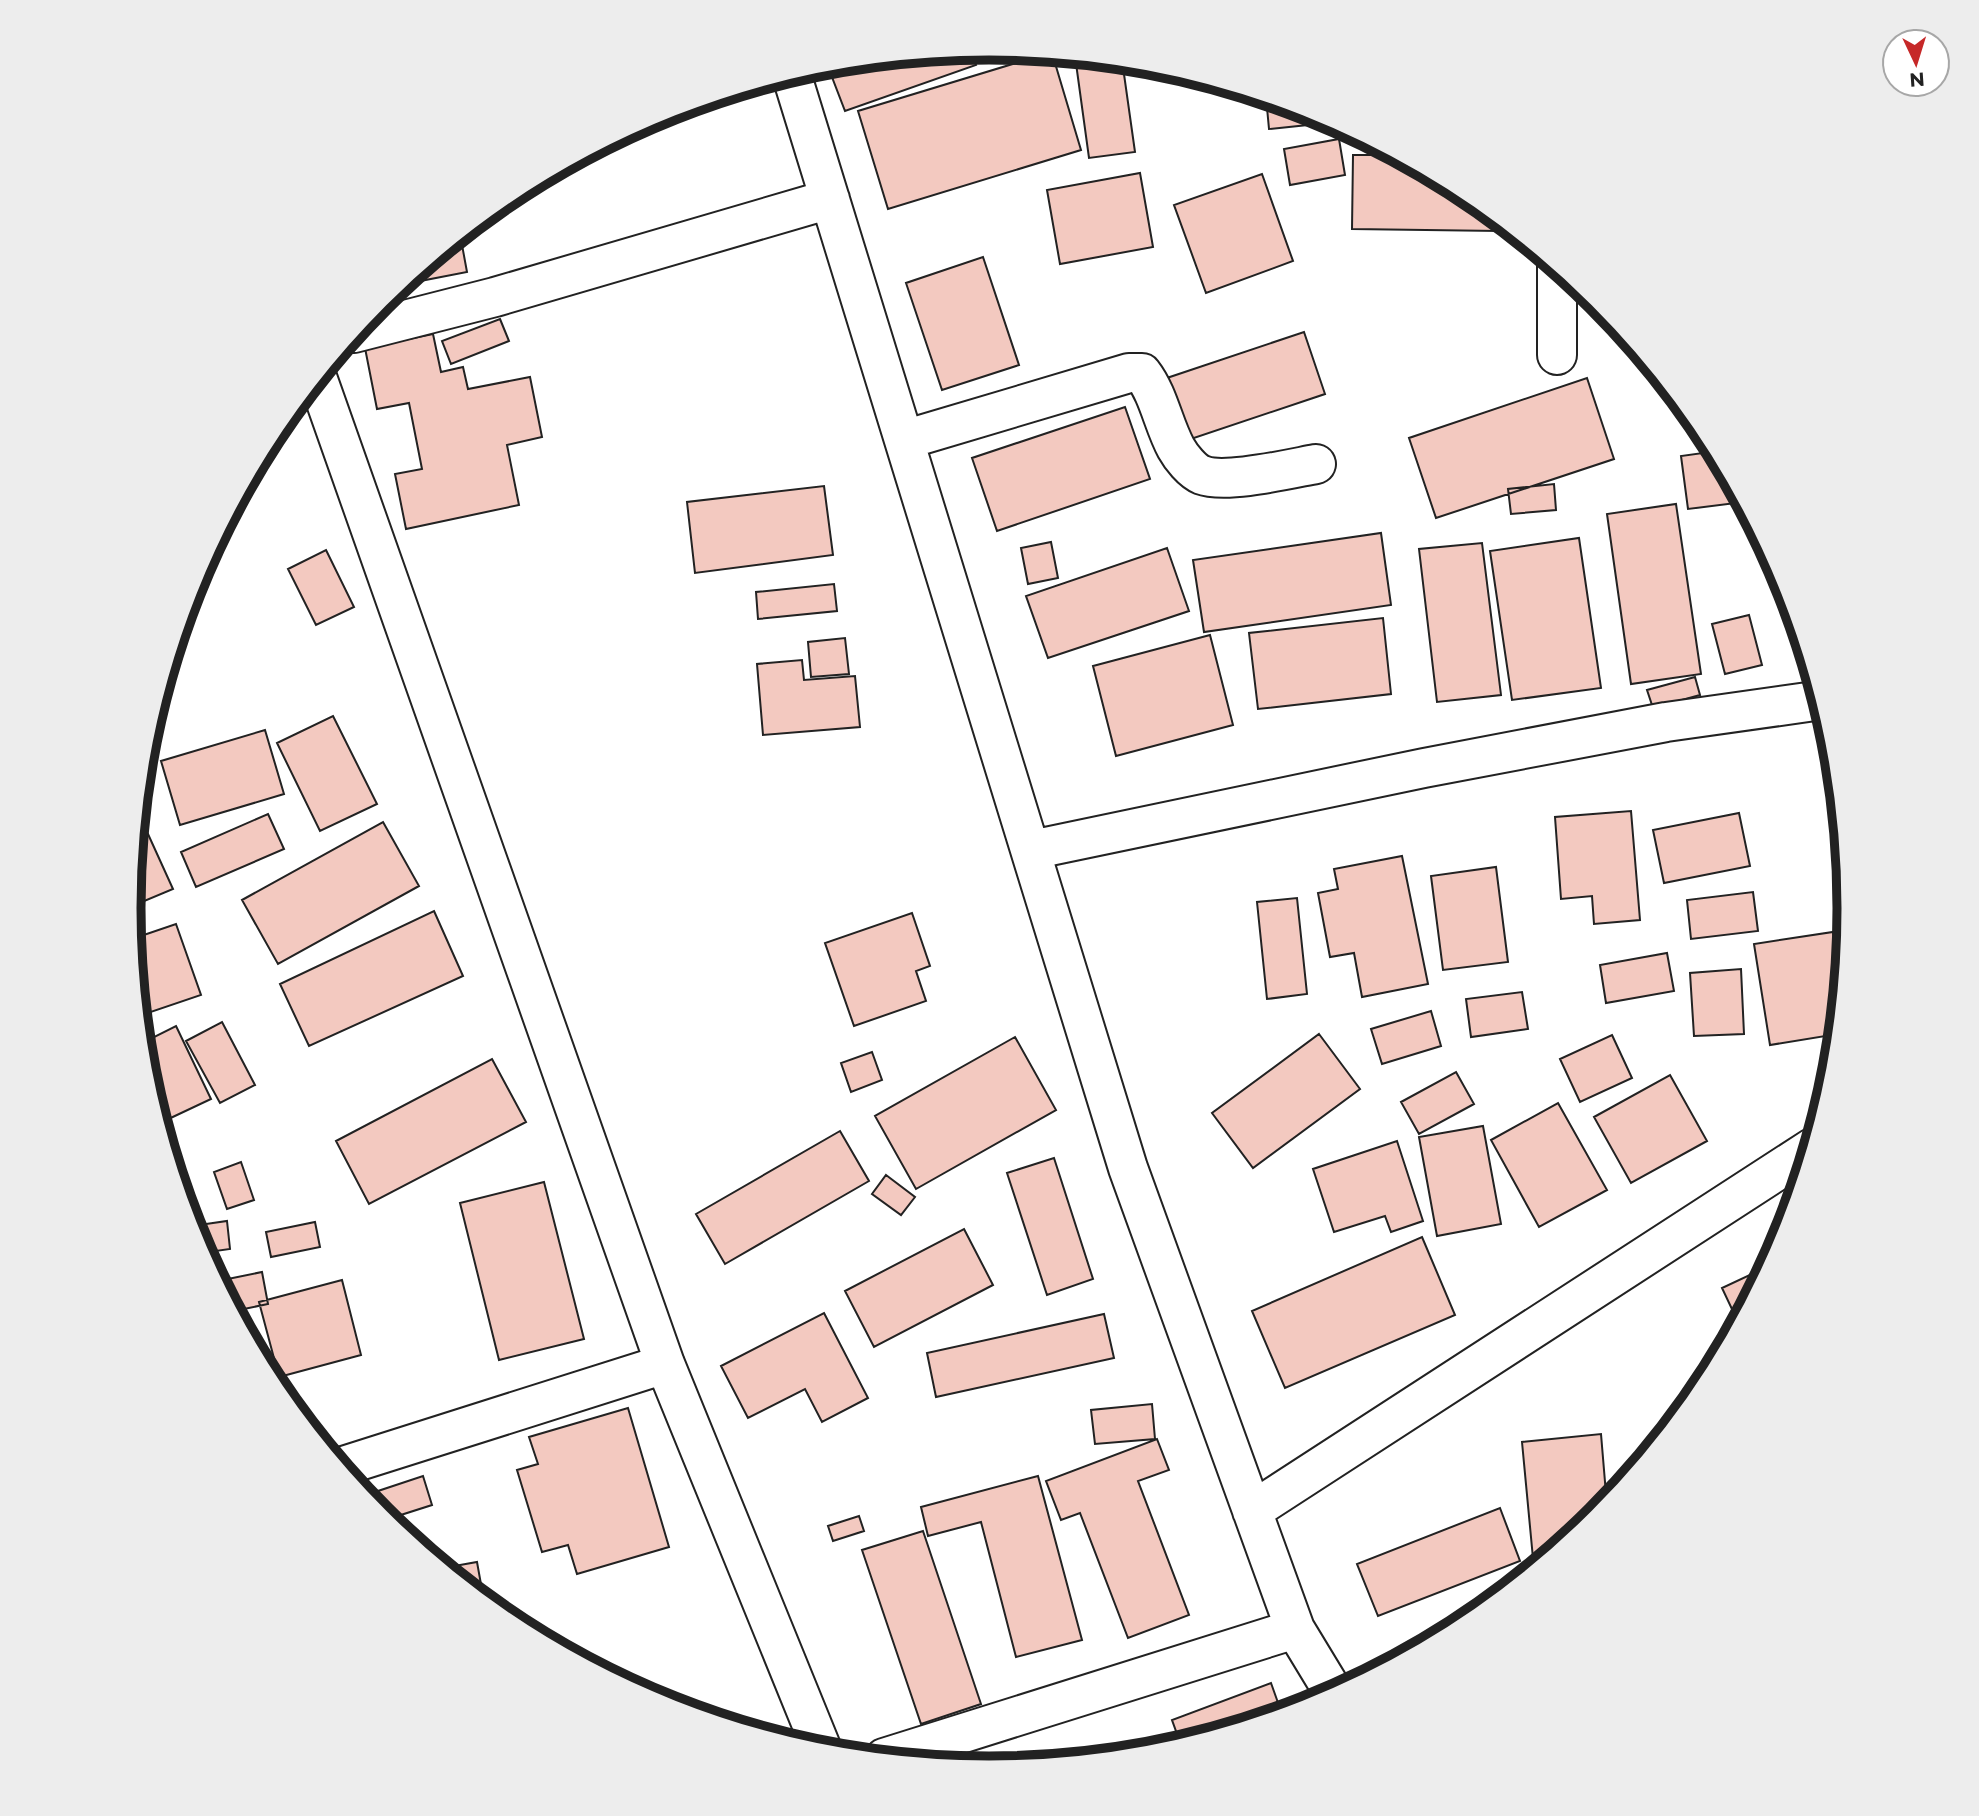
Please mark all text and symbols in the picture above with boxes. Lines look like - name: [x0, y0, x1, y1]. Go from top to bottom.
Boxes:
- north arrow: [1881, 28, 1951, 98]
- text: N: [1909, 67, 1926, 91]

